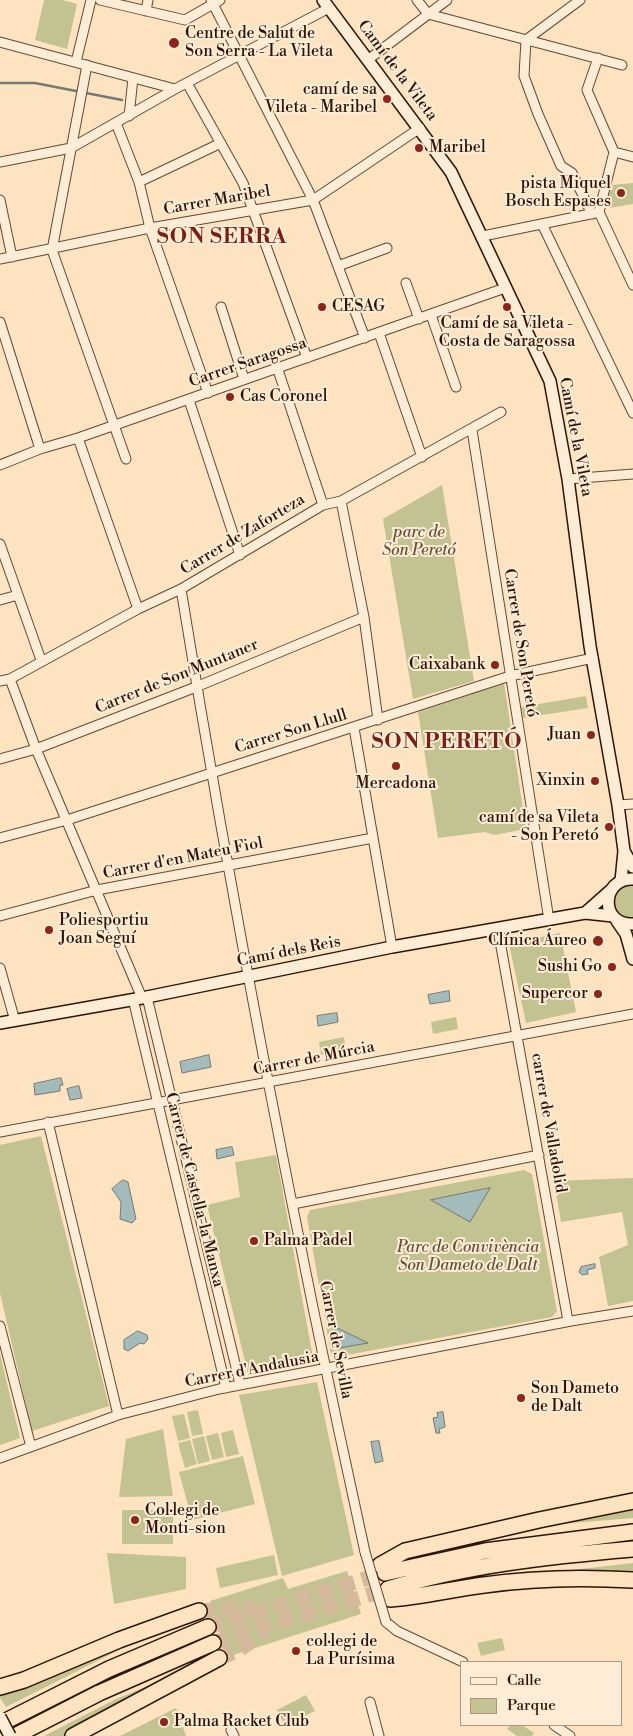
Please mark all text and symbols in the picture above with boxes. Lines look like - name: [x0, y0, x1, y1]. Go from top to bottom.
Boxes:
- street label: Camí de la Vileta: [353, 17, 441, 125]
- place label: Centre de Salut de Son Serra - La Vileta: [185, 24, 333, 62]
- marker: Centre de Salut de Son Serra - La Vileta: [167, 36, 181, 50]
- place label: camí de sa Vileta - Maribel: [265, 80, 377, 118]
- marker: camí de sa Vileta - Maribel: [381, 93, 393, 105]
- place label: Maribel: [429, 138, 486, 158]
- marker: Maribel: [413, 142, 425, 154]
- place label: pista Miquel Bosch Espases: [505, 174, 611, 212]
- street label: Carrer Maribel: [162, 182, 272, 220]
- marker: pista Miquel Bosch Espases: [615, 187, 627, 199]
- district label: SON SERRA: [156, 225, 288, 251]
- place label: CESAG: [332, 297, 385, 317]
- marker: CESAG: [316, 301, 328, 313]
- marker: Camí de sa Vileta - Costa de Saragossa: [501, 301, 513, 313]
- place label: Camí de sa Vileta - Costa de Saragossa: [439, 314, 575, 352]
- street label: Carrer Saragossa: [187, 334, 309, 392]
- street label: Camí de la Vileta: [554, 376, 596, 498]
- place label: Cas Coronel: [240, 387, 327, 407]
- marker: Cas Coronel: [224, 391, 236, 403]
- street label: Carrer de Zaforteza: [177, 490, 309, 580]
- park label: parc de Son Peretó: [382, 523, 456, 561]
- street label: Carrer de Son Peretó: [499, 567, 541, 719]
- street label: Carrer de Son Muntaner: [93, 635, 261, 719]
- place label: Caixabank: [409, 655, 485, 675]
- marker: Caixabank: [489, 659, 501, 671]
- street label: Carrer Son Llull: [233, 706, 349, 758]
- place label: Juan: [547, 725, 581, 745]
- marker: Juan: [585, 729, 597, 741]
- district label: SON PERETÓ: [370, 730, 524, 756]
- marker: Mercadona: [390, 760, 402, 772]
- place label: Xinxin: [536, 771, 585, 791]
- place label: Mercadona: [356, 774, 436, 794]
- marker: Xinxin: [589, 775, 601, 787]
- place label: camí de sa Vileta - Son Peretó: [479, 808, 599, 846]
- marker: camí de sa Vileta - Son Peretó: [603, 821, 615, 833]
- street label: Carrer d'en Mateu Fiol: [101, 834, 265, 884]
- place label: Poliesportiu Joan Seguí: [59, 911, 149, 949]
- marker: Poliesportiu Joan Seguí: [43, 924, 55, 936]
- place label: Clínica Áureo: [488, 931, 587, 951]
- street label: Camí dels Reis: [236, 933, 342, 971]
- marker: Clínica Áureo: [591, 934, 605, 948]
- place label: Sushi Go: [538, 957, 602, 977]
- marker: Sushi Go: [606, 961, 618, 973]
- place label: Supercor: [522, 984, 588, 1004]
- marker: Supercor: [592, 988, 604, 1000]
- street label: Carrer de Múrcia: [252, 1038, 376, 1080]
- street label: carrer de Valladolid: [526, 1051, 570, 1195]
- street label: Carrer de Castella-la Manxa: [160, 1091, 228, 1289]
- place label: Palma Pàdel: [264, 1231, 352, 1251]
- marker: Palma Pàdel: [248, 1235, 260, 1247]
- park label: Parc de Convivència Son Dameto de Dalt: [397, 1238, 539, 1276]
- street label: Carrer de Sevilla: [314, 1279, 356, 1401]
- street label: Carrer d'Andalusia: [183, 1348, 321, 1392]
- place label: Son Dameto de Dalt: [531, 1379, 619, 1417]
- marker: Son Dameto de Dalt: [515, 1392, 527, 1404]
- place label: Col·legi de Monti-sion: [145, 1501, 226, 1539]
- marker: Col·legi de Monti-sion: [129, 1514, 141, 1526]
- place label: col·legi de La Purísima: [306, 1632, 395, 1670]
- marker: col·legi de La Purísima: [290, 1645, 302, 1657]
- legend: [460, 1661, 623, 1726]
- text: Calle: [507, 1671, 541, 1690]
- text: Parque: [507, 1696, 556, 1715]
- place label: Palma Racket Club: [174, 1712, 309, 1732]
- marker: Palma Racket Club: [158, 1716, 170, 1728]

